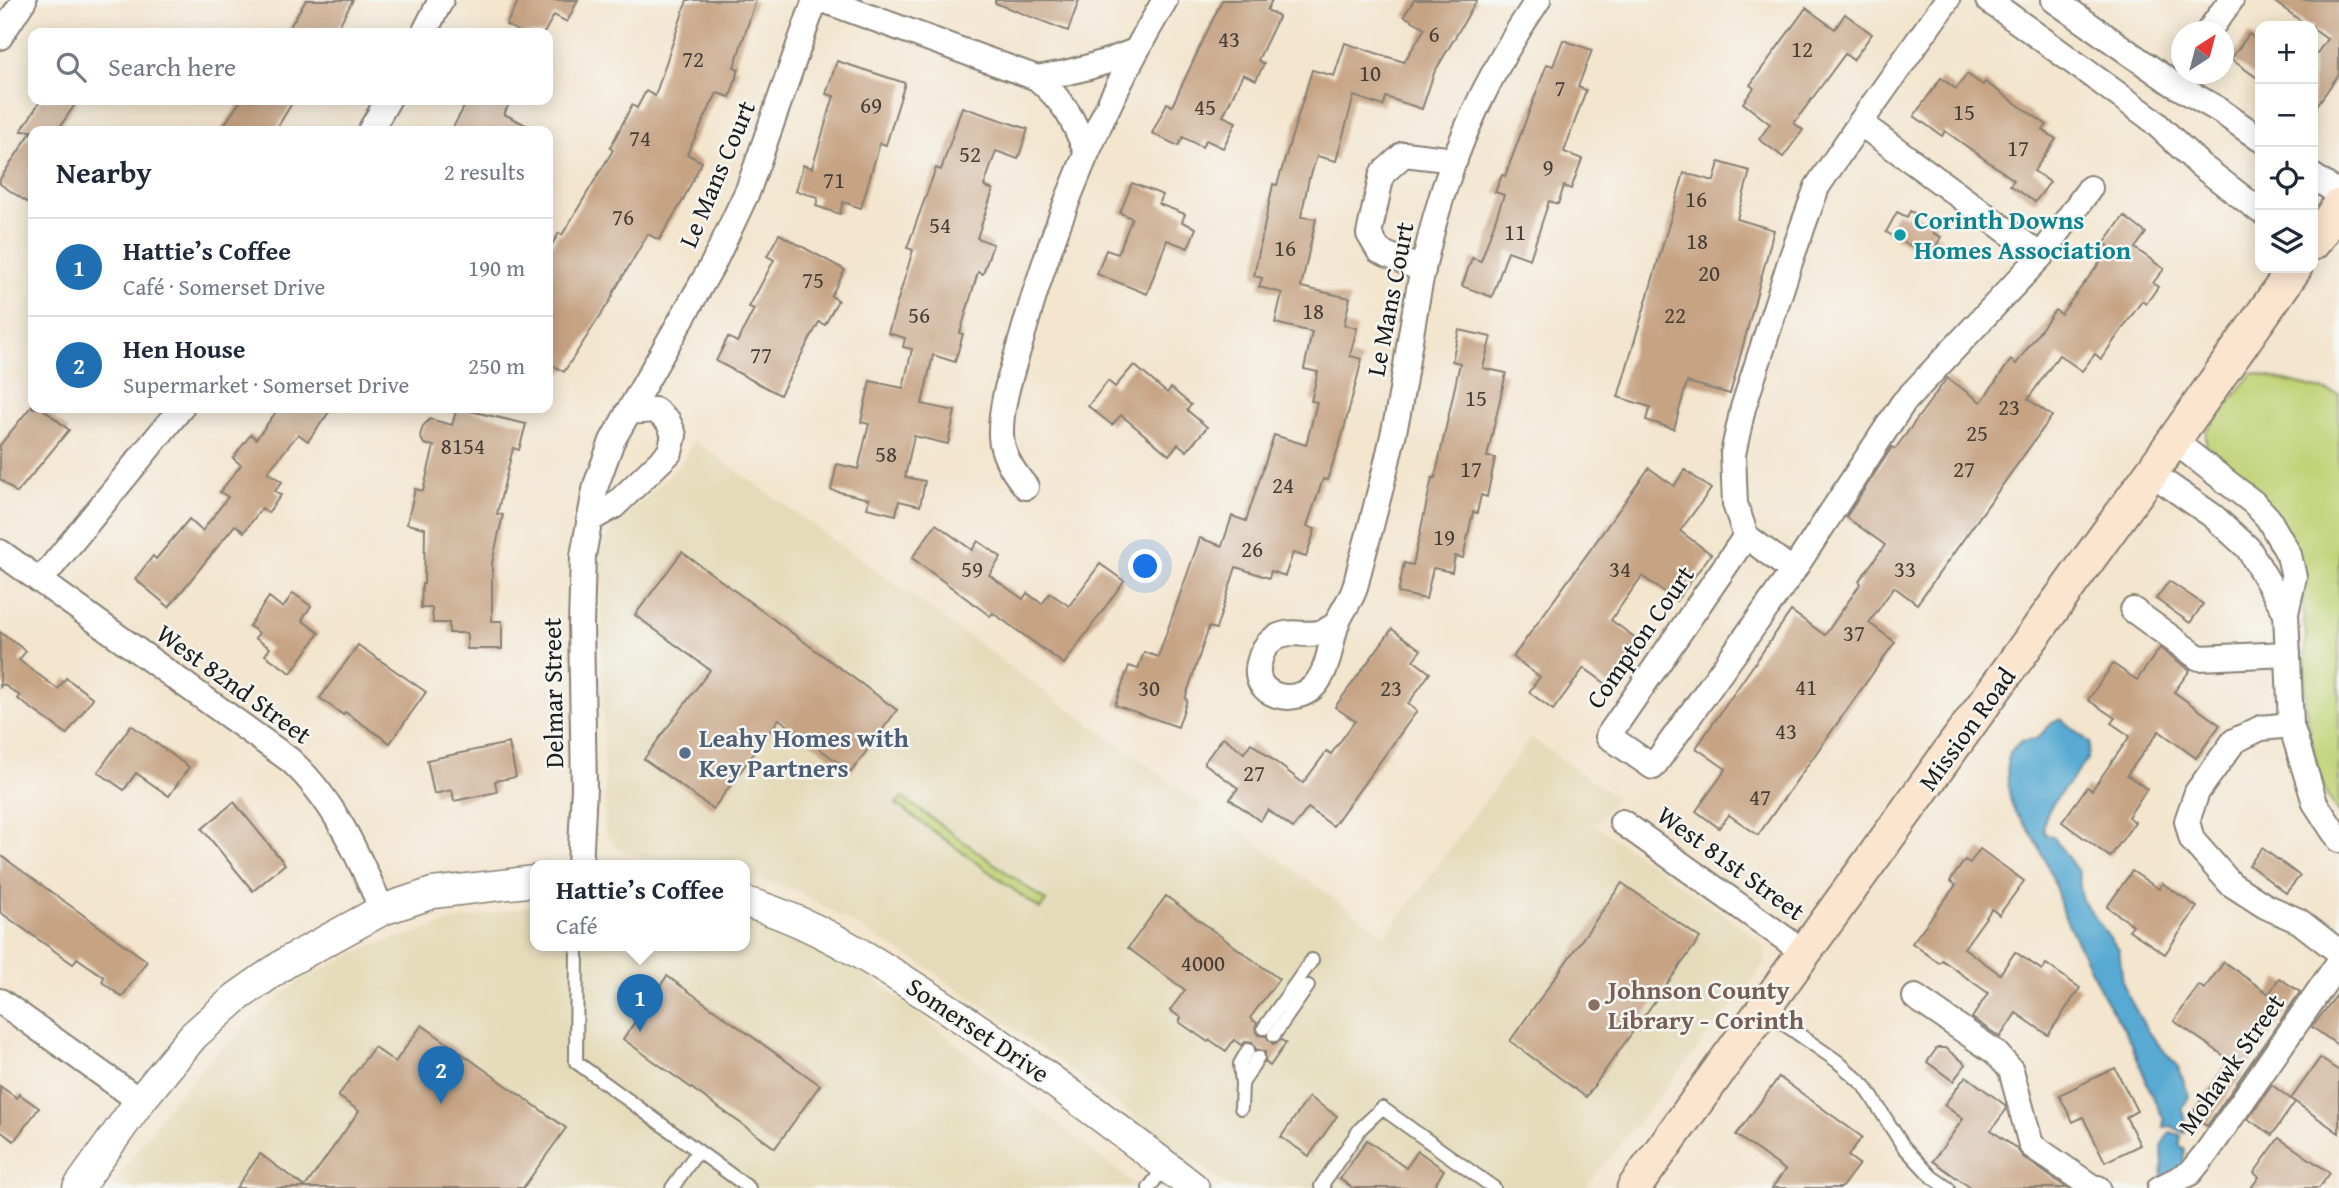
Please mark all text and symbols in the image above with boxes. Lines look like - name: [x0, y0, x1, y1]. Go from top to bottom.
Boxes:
- house number: 6: [1428, 17, 1440, 50]
- north arrow: [2171, 21, 2234, 84]
- map controls: [2255, 21, 2318, 273]
- button: +: [2255, 21, 2318, 84]
- house number: 43: [1218, 22, 1240, 55]
- search box: [28, 28, 553, 105]
- house number: 12: [1791, 32, 1813, 65]
- house number: 72: [682, 42, 704, 75]
- text: Search here: [108, 47, 236, 86]
- icon: search: [52, 48, 90, 86]
- house number: 10: [1359, 56, 1381, 89]
- house number: 7: [1554, 71, 1566, 104]
- button: −: [2255, 84, 2318, 147]
- house number: 69: [860, 88, 882, 121]
- house number: 45: [1194, 90, 1216, 123]
- street label: Le Mans Court: [668, 94, 765, 253]
- house number: 15: [1953, 95, 1975, 128]
- house number: 74: [629, 121, 651, 154]
- house number: 17: [2007, 131, 2029, 164]
- house number: 52: [959, 137, 981, 170]
- button: locate: [2255, 147, 2318, 210]
- text: Nearby: [56, 150, 152, 194]
- house number: 9: [1542, 150, 1554, 183]
- text: 2 results: [444, 155, 525, 188]
- house number: 71: [823, 163, 845, 196]
- house number: 16: [1685, 182, 1707, 215]
- house number: 76: [612, 200, 634, 233]
- place label: Corinth Downs Homes Association: [1914, 200, 2132, 269]
- house number: 54: [929, 208, 951, 241]
- button: layers: [2255, 210, 2318, 273]
- house number: 11: [1504, 215, 1526, 248]
- street label: Le Mans Court: [1355, 219, 1424, 379]
- house number: 18: [1686, 224, 1708, 257]
- marker: Corinth Downs Homes Association: [1892, 227, 1908, 243]
- text: Hattie’s Coffee: [123, 231, 291, 270]
- house number: 16: [1274, 231, 1296, 264]
- text: 1: [73, 251, 85, 284]
- text: 190 m: [468, 251, 525, 284]
- house number: 20: [1698, 256, 1720, 289]
- house number: 75: [802, 263, 824, 296]
- text: Café · Somerset Drive: [123, 270, 325, 303]
- house number: 18: [1302, 294, 1324, 327]
- house number: 56: [908, 298, 930, 331]
- house number: 22: [1664, 298, 1686, 331]
- text: Hen House: [123, 329, 246, 368]
- house number: 77: [750, 338, 772, 371]
- text: 2: [73, 349, 85, 382]
- text: 250 m: [468, 349, 525, 382]
- text: Supermarket · Somerset Drive: [123, 368, 409, 401]
- house number: 15: [1465, 381, 1487, 414]
- house number: 23: [1998, 390, 2020, 423]
- house number: 25: [1966, 416, 1988, 449]
- house number: 8154: [441, 429, 485, 462]
- house number: 58: [875, 437, 897, 470]
- house number: 17: [1460, 452, 1482, 485]
- house number: 27: [1953, 452, 1975, 485]
- house number: 24: [1272, 468, 1294, 501]
- house number: 19: [1433, 520, 1455, 553]
- house number: 26: [1241, 532, 1263, 565]
- your location: [1128, 549, 1162, 583]
- house number: 59: [961, 552, 983, 585]
- house number: 34: [1609, 552, 1631, 585]
- house number: 33: [1894, 552, 1916, 585]
- street label: Compton Court: [1576, 557, 1703, 716]
- street label: West 82nd Street: [149, 614, 320, 753]
- house number: 37: [1843, 616, 1865, 649]
- street label: Delmar Street: [532, 617, 573, 769]
- street label: Mission Road: [1908, 659, 2025, 799]
- house number: 41: [1795, 670, 1817, 703]
- house number: 30: [1138, 671, 1160, 704]
- house number: 23: [1380, 671, 1402, 704]
- house number: 43: [1775, 714, 1797, 747]
- place label: Leahy Homes with Key Partners: [699, 718, 909, 787]
- marker: Leahy Homes with Key Partners: [677, 745, 693, 761]
- house number: 27: [1243, 756, 1265, 789]
- house number: 47: [1749, 780, 1771, 813]
- street label: West 81st Street: [1649, 796, 1813, 930]
- popup: [530, 860, 750, 951]
- text: Hattie’s Coffee: [556, 870, 724, 909]
- text: Café: [556, 909, 598, 942]
- house number: 4000: [1181, 946, 1225, 979]
- street label: Somerset Drive: [899, 967, 1058, 1092]
- place label: Johnson County Library - Corinth: [1604, 970, 1805, 1039]
- pin: 1: [617, 974, 663, 1032]
- street label: Mohawk Street: [2168, 985, 2294, 1142]
- marker: Johnson County Library - Corinth: [1586, 997, 1602, 1013]
- pin: 2: [418, 1046, 464, 1104]

